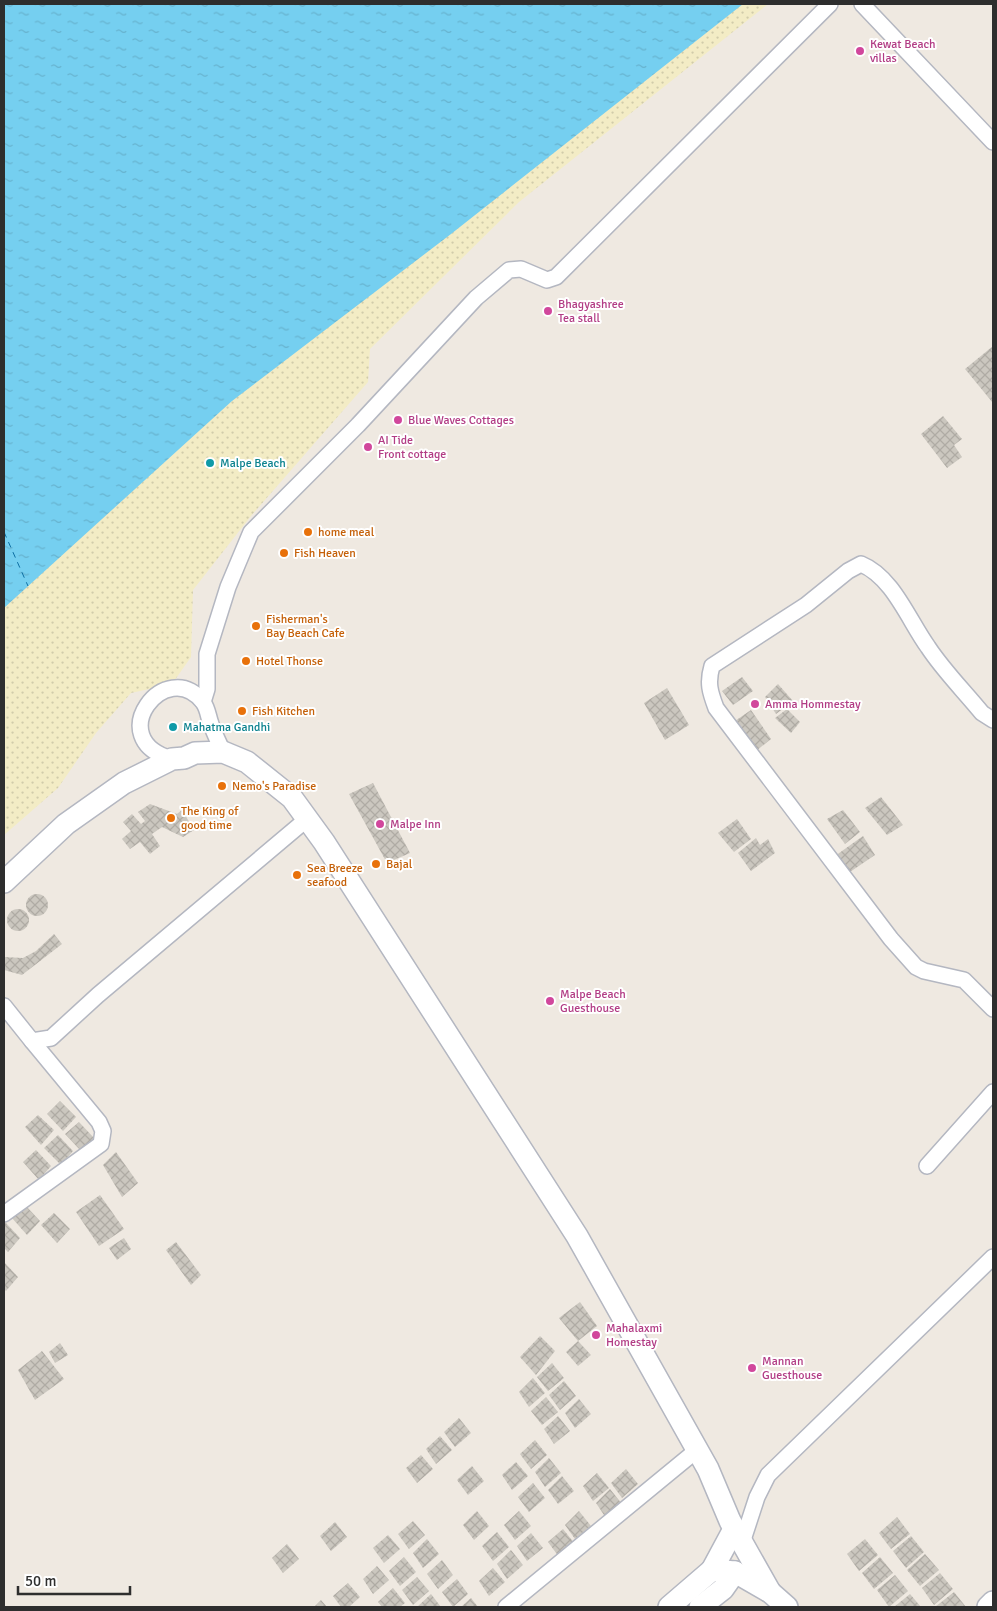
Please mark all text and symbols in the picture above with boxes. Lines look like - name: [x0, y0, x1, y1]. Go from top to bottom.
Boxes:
- place label: Kewat Beach villas: [870, 37, 936, 66]
- marker: Kewat Beach villas: [854, 45, 866, 57]
- place label: Bhagyashree Tea stall: [558, 297, 624, 326]
- marker: Bhagyashree Tea stall: [542, 305, 554, 317]
- place label: Blue Waves Cottages: [408, 413, 514, 428]
- marker: Blue Waves Cottages: [392, 414, 404, 426]
- place label: AI Tide Front cottage: [378, 433, 446, 462]
- marker: AI Tide Front cottage: [362, 441, 374, 453]
- place label: Malpe Beach: [220, 456, 286, 471]
- marker: Malpe Beach: [204, 457, 216, 469]
- place label: home meal: [318, 525, 375, 540]
- marker: home meal: [302, 526, 314, 538]
- place label: Fish Heaven: [294, 546, 356, 561]
- marker: Fish Heaven: [278, 547, 290, 559]
- place label: Fisherman's Bay Beach Cafe: [266, 612, 345, 641]
- marker: Fisherman's Bay Beach Cafe: [250, 620, 262, 632]
- place label: Hotel Thonse: [256, 654, 323, 669]
- marker: Hotel Thonse: [240, 655, 252, 667]
- place label: Amma Hommestay: [765, 697, 861, 712]
- marker: Amma Hommestay: [749, 698, 761, 710]
- place label: Fish Kitchen: [252, 704, 315, 719]
- marker: Fish Kitchen: [236, 705, 248, 717]
- place label: Mahatma Gandhi: [183, 720, 270, 735]
- marker: Mahatma Gandhi: [167, 721, 179, 733]
- place label: Nemo's Paradise: [232, 779, 316, 794]
- marker: Nemo's Paradise: [216, 780, 228, 792]
- place label: The King of good time: [181, 804, 239, 833]
- marker: The King of good time: [165, 812, 177, 824]
- place label: Malpe Inn: [390, 817, 441, 832]
- marker: Malpe Inn: [374, 818, 386, 830]
- place label: Bajal: [386, 857, 413, 872]
- marker: Bajal: [370, 858, 382, 870]
- place label: Sea Breeze seafood: [307, 861, 363, 890]
- marker: Sea Breeze seafood: [291, 869, 303, 881]
- place label: Malpe Beach Guesthouse: [560, 987, 626, 1016]
- marker: Malpe Beach Guesthouse: [544, 995, 556, 1007]
- place label: Mahalaxmi Homestay: [606, 1321, 662, 1350]
- marker: Mahalaxmi Homestay: [590, 1329, 602, 1341]
- place label: Mannan Guesthouse: [762, 1354, 822, 1383]
- marker: Mannan Guesthouse: [746, 1362, 758, 1374]
- scale bar: [18, 1564, 130, 1596]
- text: 50 m: [25, 1572, 56, 1590]

